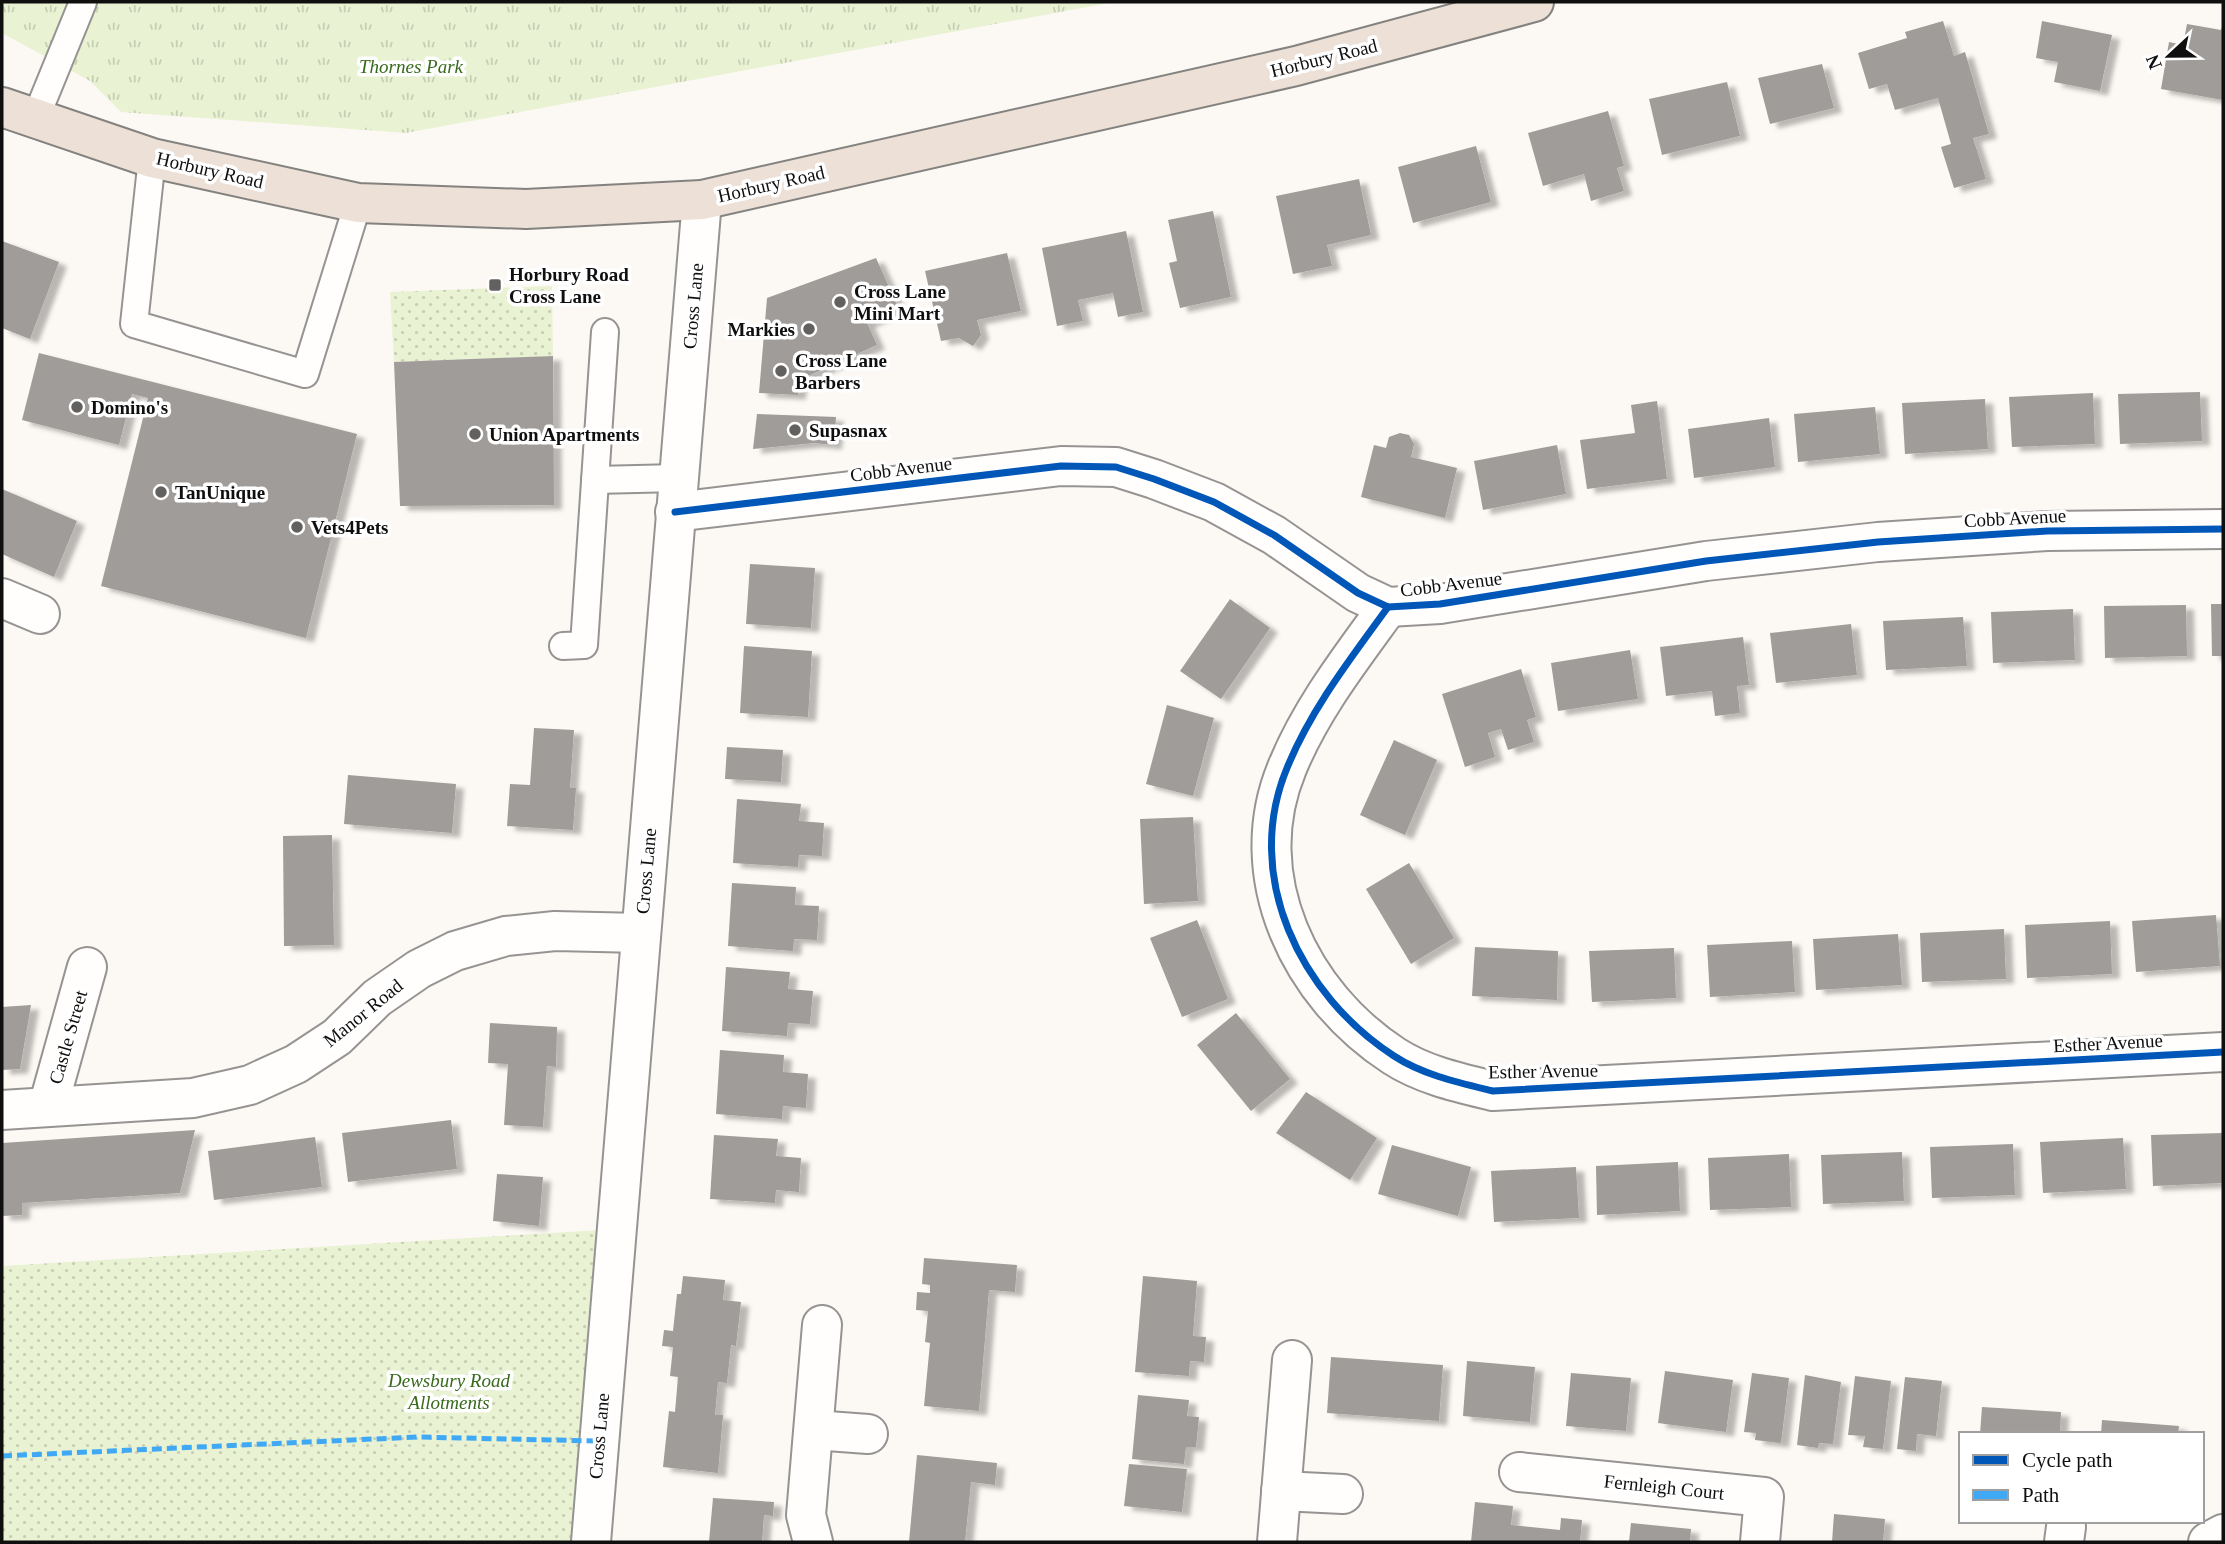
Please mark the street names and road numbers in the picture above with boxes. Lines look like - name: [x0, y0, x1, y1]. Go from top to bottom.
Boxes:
- street label: Horbury Road: [1268, 34, 1380, 81]
- street label: Horbury Road: [154, 147, 266, 193]
- street label: Horbury Road: [715, 161, 827, 207]
- street label: Cross Lane: [679, 262, 707, 350]
- street label: Cobb Avenue: [849, 452, 953, 486]
- street label: Cobb Avenue: [1963, 505, 2067, 531]
- street label: Cobb Avenue: [1399, 567, 1503, 601]
- street label: Cross Lane: [632, 827, 660, 915]
- street label: Manor Road: [319, 974, 407, 1051]
- street label: Castle Street: [45, 987, 92, 1086]
- street label: Esther Avenue: [2053, 1030, 2163, 1056]
- street label: Esther Avenue: [1488, 1060, 1598, 1082]
- street label: Cross Lane: [585, 1392, 613, 1480]
- street label: Fernleigh Court: [1603, 1470, 1726, 1504]

